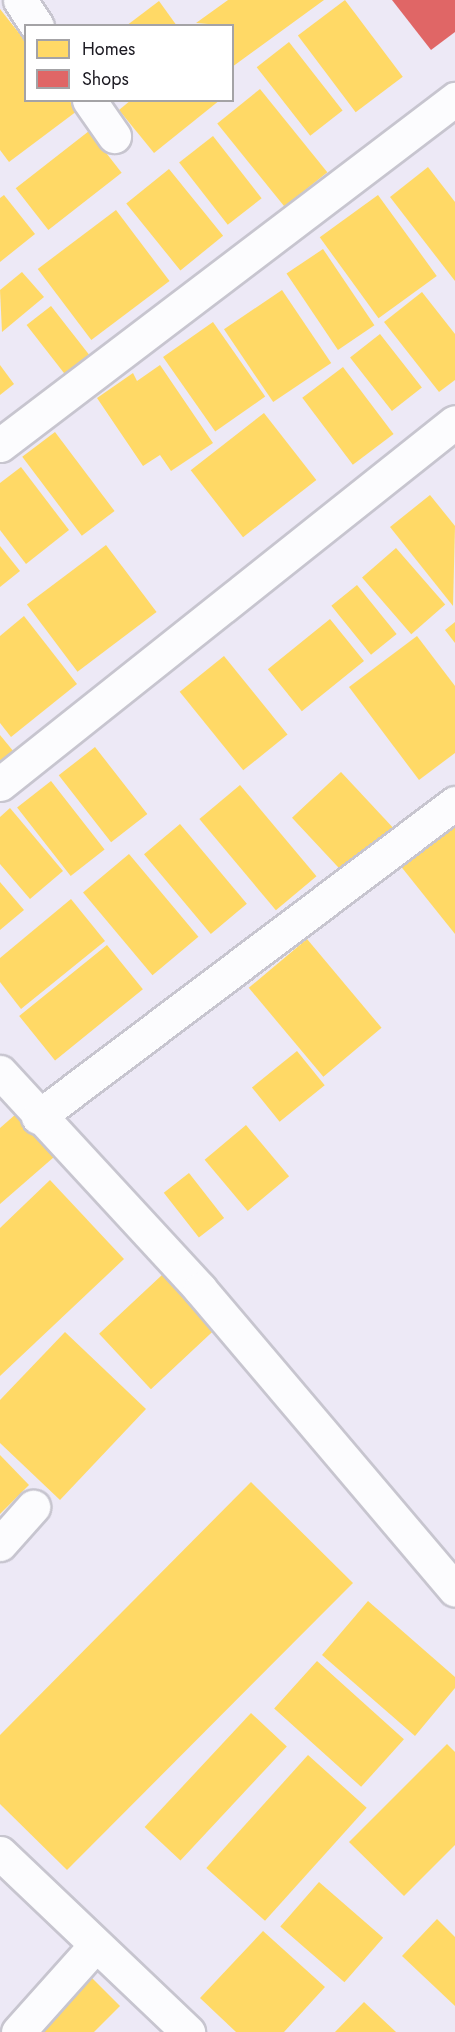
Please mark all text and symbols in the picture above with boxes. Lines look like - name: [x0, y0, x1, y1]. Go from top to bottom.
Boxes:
- legend: [24, 24, 234, 102]
- text: Homes: [82, 36, 135, 62]
- text: Shops: [82, 66, 129, 92]

